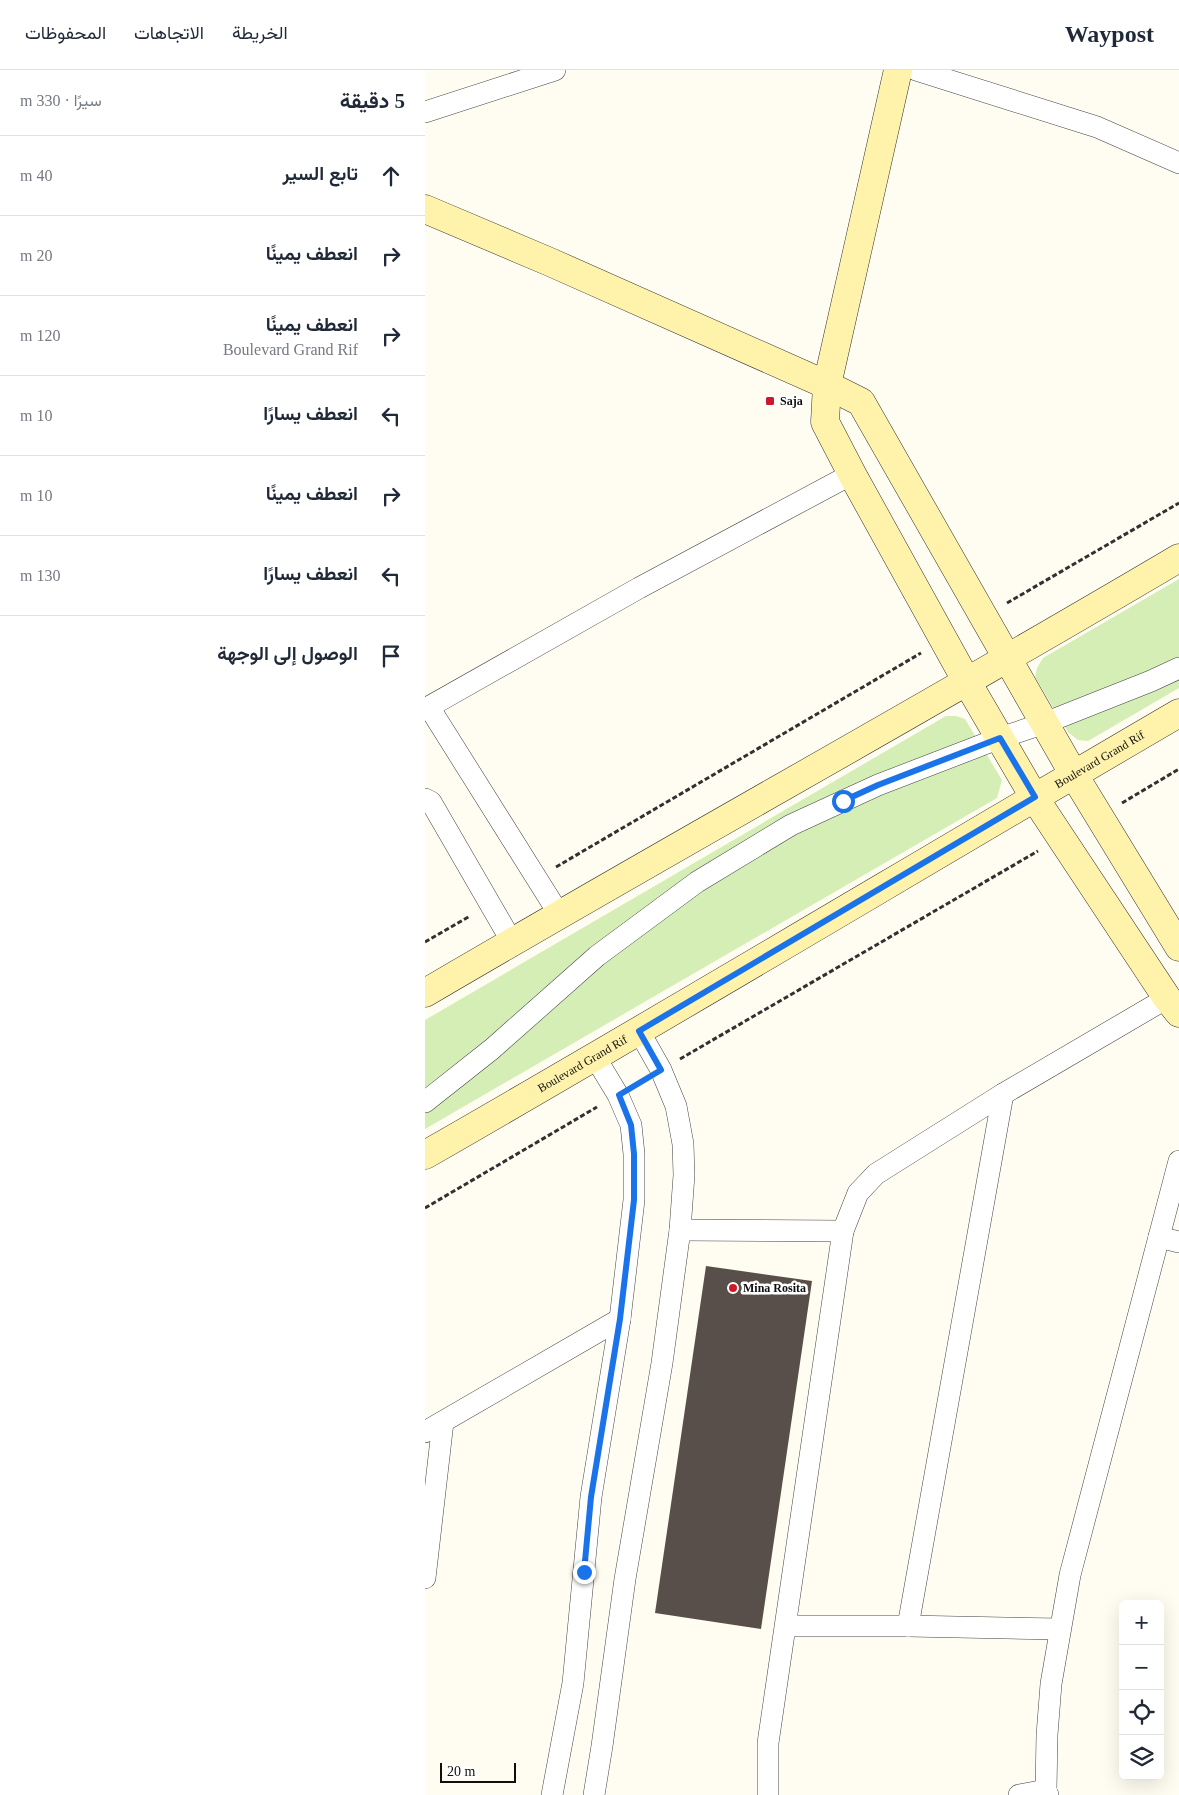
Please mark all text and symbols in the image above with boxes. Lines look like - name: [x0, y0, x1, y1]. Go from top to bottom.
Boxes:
- text: Waypost: [1065, 21, 1154, 47]
- text: المحفوظات: [25, 23, 106, 43]
- text: الاتجاهات: [134, 23, 204, 43]
- text: الخريطة: [232, 23, 288, 43]
- text: 5 دقيقة: [340, 89, 405, 113]
- text: سيرًا · 330 m: [20, 92, 102, 109]
- icon: ahead: [377, 162, 405, 190]
- text: تابع السير: [282, 163, 358, 184]
- text: 40 m: [20, 167, 52, 184]
- icon: right: [377, 242, 405, 270]
- text: انعطف يمينًا: [266, 243, 358, 264]
- text: 20 m: [20, 247, 52, 264]
- text: انعطف يمينًا: [266, 314, 358, 335]
- icon: right: [377, 322, 405, 350]
- text: 120 m: [20, 327, 60, 344]
- text: Boulevard Grand Rif: [223, 341, 358, 358]
- place label: Saja: [780, 394, 803, 408]
- marker: Saja: [764, 395, 776, 407]
- icon: left: [377, 402, 405, 430]
- text: انعطف يسارًا: [263, 403, 358, 424]
- text: 10 m: [20, 407, 52, 424]
- icon: right: [377, 482, 405, 510]
- text: انعطف يمينًا: [266, 483, 358, 504]
- text: 10 m: [20, 487, 52, 504]
- icon: left: [377, 562, 405, 590]
- text: انعطف يسارًا: [263, 563, 358, 584]
- text: 130 m: [20, 567, 60, 584]
- icon: arrive: [377, 642, 405, 670]
- text: الوصول إلى الوجهة: [217, 643, 358, 664]
- street label: Boulevard Grand Rif: [1052, 728, 1147, 791]
- route start: [832, 790, 855, 813]
- street label: Boulevard Grand Rif: [535, 1032, 630, 1095]
- place label: Mina Rosita: [743, 1281, 806, 1295]
- marker: Mina Rosita: [727, 1282, 739, 1294]
- route end: [573, 1561, 596, 1584]
- map controls: [1119, 1600, 1164, 1780]
- button: +: [1119, 1600, 1164, 1645]
- button: −: [1119, 1645, 1164, 1690]
- button: locate: [1119, 1690, 1164, 1735]
- button: layers: [1119, 1735, 1164, 1780]
- scale bar: [440, 1760, 516, 1783]
- text: 20 m: [447, 1764, 475, 1779]

